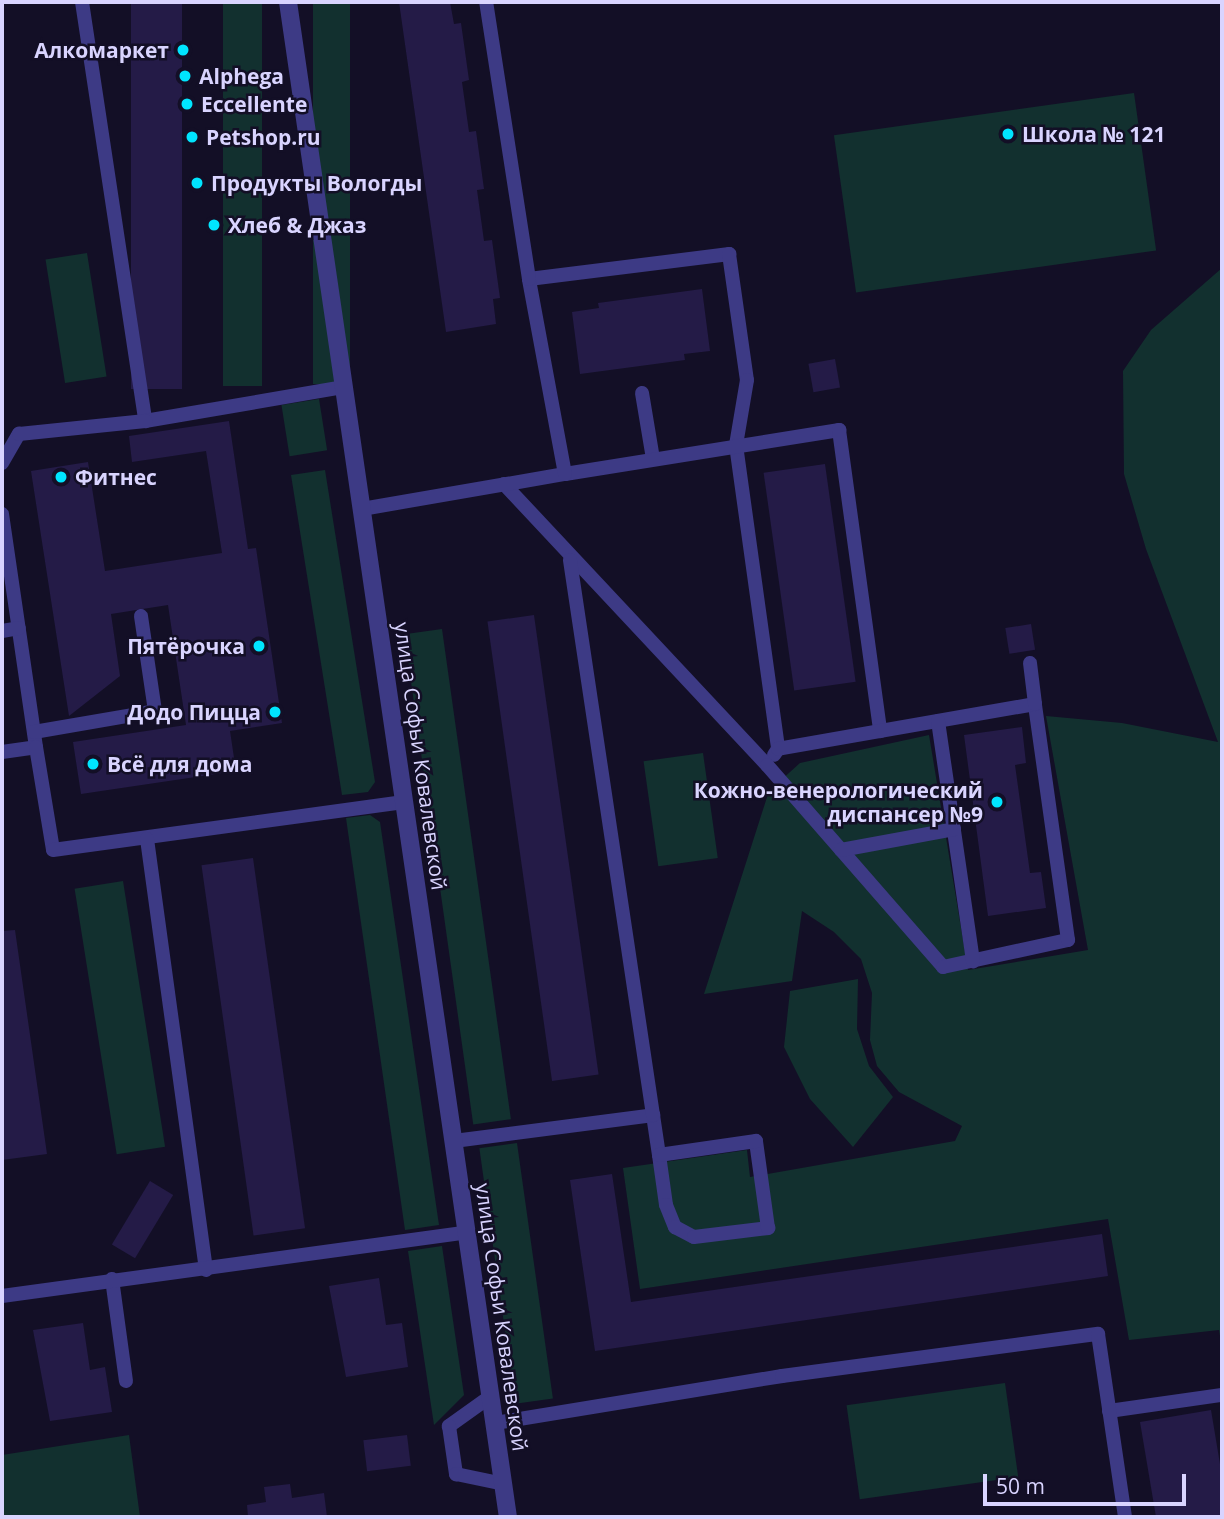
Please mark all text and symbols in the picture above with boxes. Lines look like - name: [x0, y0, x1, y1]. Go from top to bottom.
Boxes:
- place label: Алкомаркет: [34, 37, 169, 63]
- marker: Алкомаркет: [175, 42, 191, 58]
- place label: Alphega: [199, 63, 284, 89]
- marker: Alphega: [177, 68, 193, 84]
- place label: Eccellente: [201, 91, 307, 117]
- marker: Eccellente: [179, 96, 195, 112]
- place label: Школа № 121: [1022, 121, 1165, 147]
- place label: Petshop.ru: [206, 124, 321, 150]
- marker: Школа № 121: [1000, 126, 1016, 142]
- marker: Petshop.ru: [184, 129, 200, 145]
- place label: Продукты Вологды: [211, 170, 422, 196]
- marker: Продукты Вологды: [189, 175, 205, 191]
- place label: Хлеб & Джаз: [228, 212, 366, 238]
- marker: Хлеб & Джаз: [206, 217, 222, 233]
- place label: Фитнес: [75, 464, 157, 490]
- marker: Фитнес: [53, 469, 69, 485]
- street label: улица Софьи Ковалевской: [390, 620, 452, 892]
- place label: Пятёрочка: [127, 633, 245, 659]
- marker: Пятёрочка: [251, 638, 267, 654]
- place label: Додо Пицца: [127, 699, 261, 725]
- marker: Додо Пицца: [267, 704, 283, 720]
- place label: Всё для дома: [107, 751, 253, 777]
- marker: Всё для дома: [85, 756, 101, 772]
- place label: Кожно-венерологический диспансер №9: [694, 777, 983, 827]
- marker: Кожно-венерологический диспансер №9: [989, 794, 1005, 810]
- street label: улица Софьи Ковалевской: [471, 1181, 533, 1453]
- scale bar: [986, 1460, 1189, 1504]
- text: 50 m: [996, 1472, 1045, 1500]

